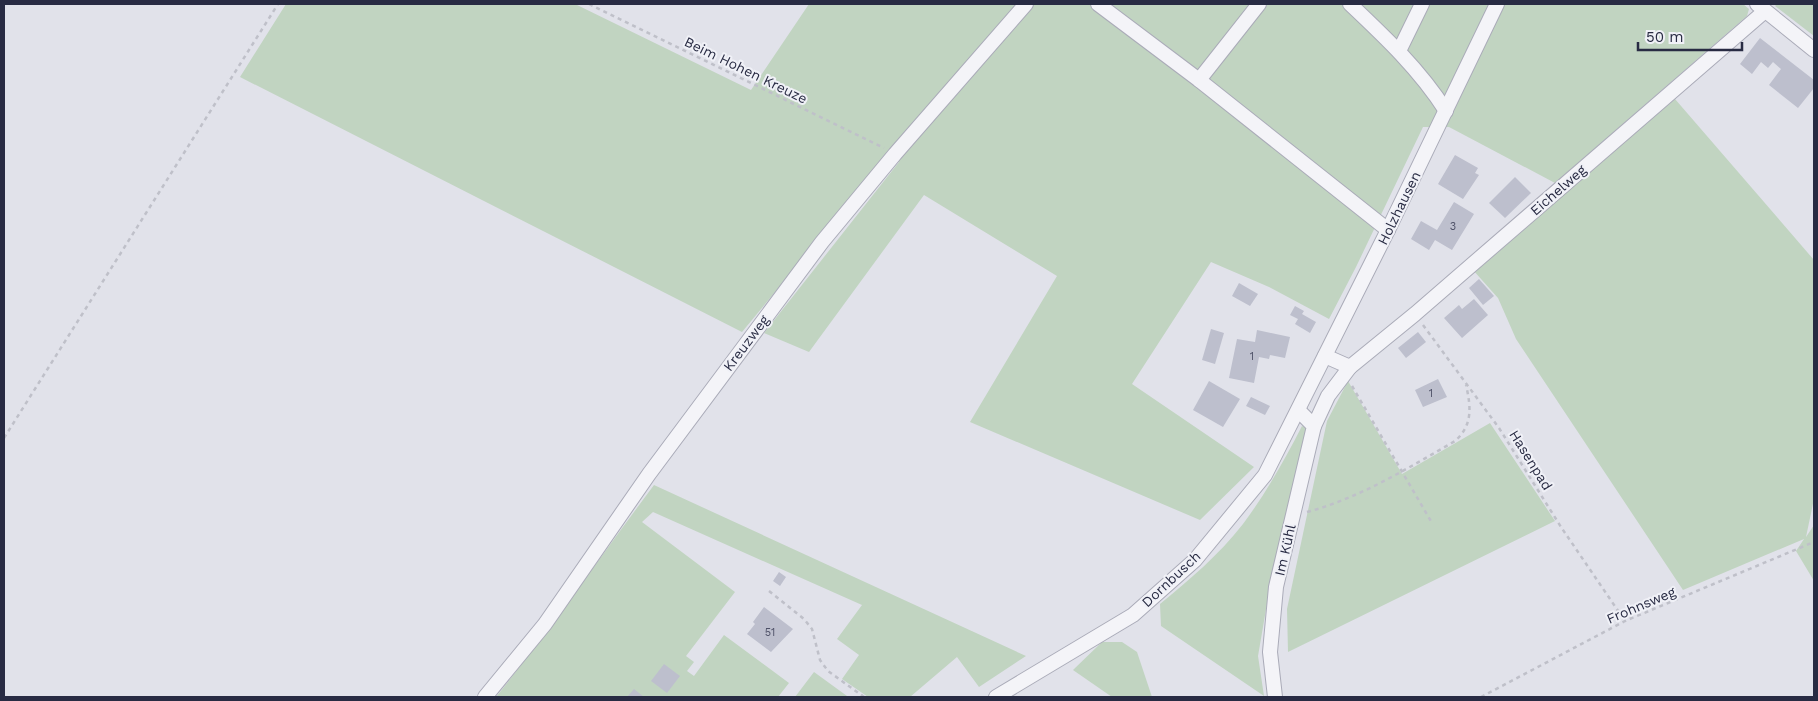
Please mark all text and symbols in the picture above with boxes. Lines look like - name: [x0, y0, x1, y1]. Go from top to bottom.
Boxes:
- scale bar: [1638, 20, 1742, 52]
- text: 50 m: [1646, 28, 1683, 46]
- street label: Beim Hohen Kreuze: [682, 33, 810, 107]
- street label: Eichelweg: [1527, 161, 1589, 218]
- street label: Holzhausen: [1374, 169, 1424, 247]
- house number: 3: [1450, 220, 1456, 233]
- street label: Kreuzweg: [720, 311, 773, 374]
- house number: 1: [1250, 350, 1254, 363]
- house number: 1: [1429, 387, 1433, 400]
- street label: Hasenpad: [1506, 427, 1556, 493]
- street label: Im Kühl: [1271, 522, 1299, 577]
- street label: Dornbusch: [1138, 548, 1204, 610]
- street label: Frohnsweg: [1604, 583, 1678, 627]
- house number: 51: [765, 626, 775, 639]

